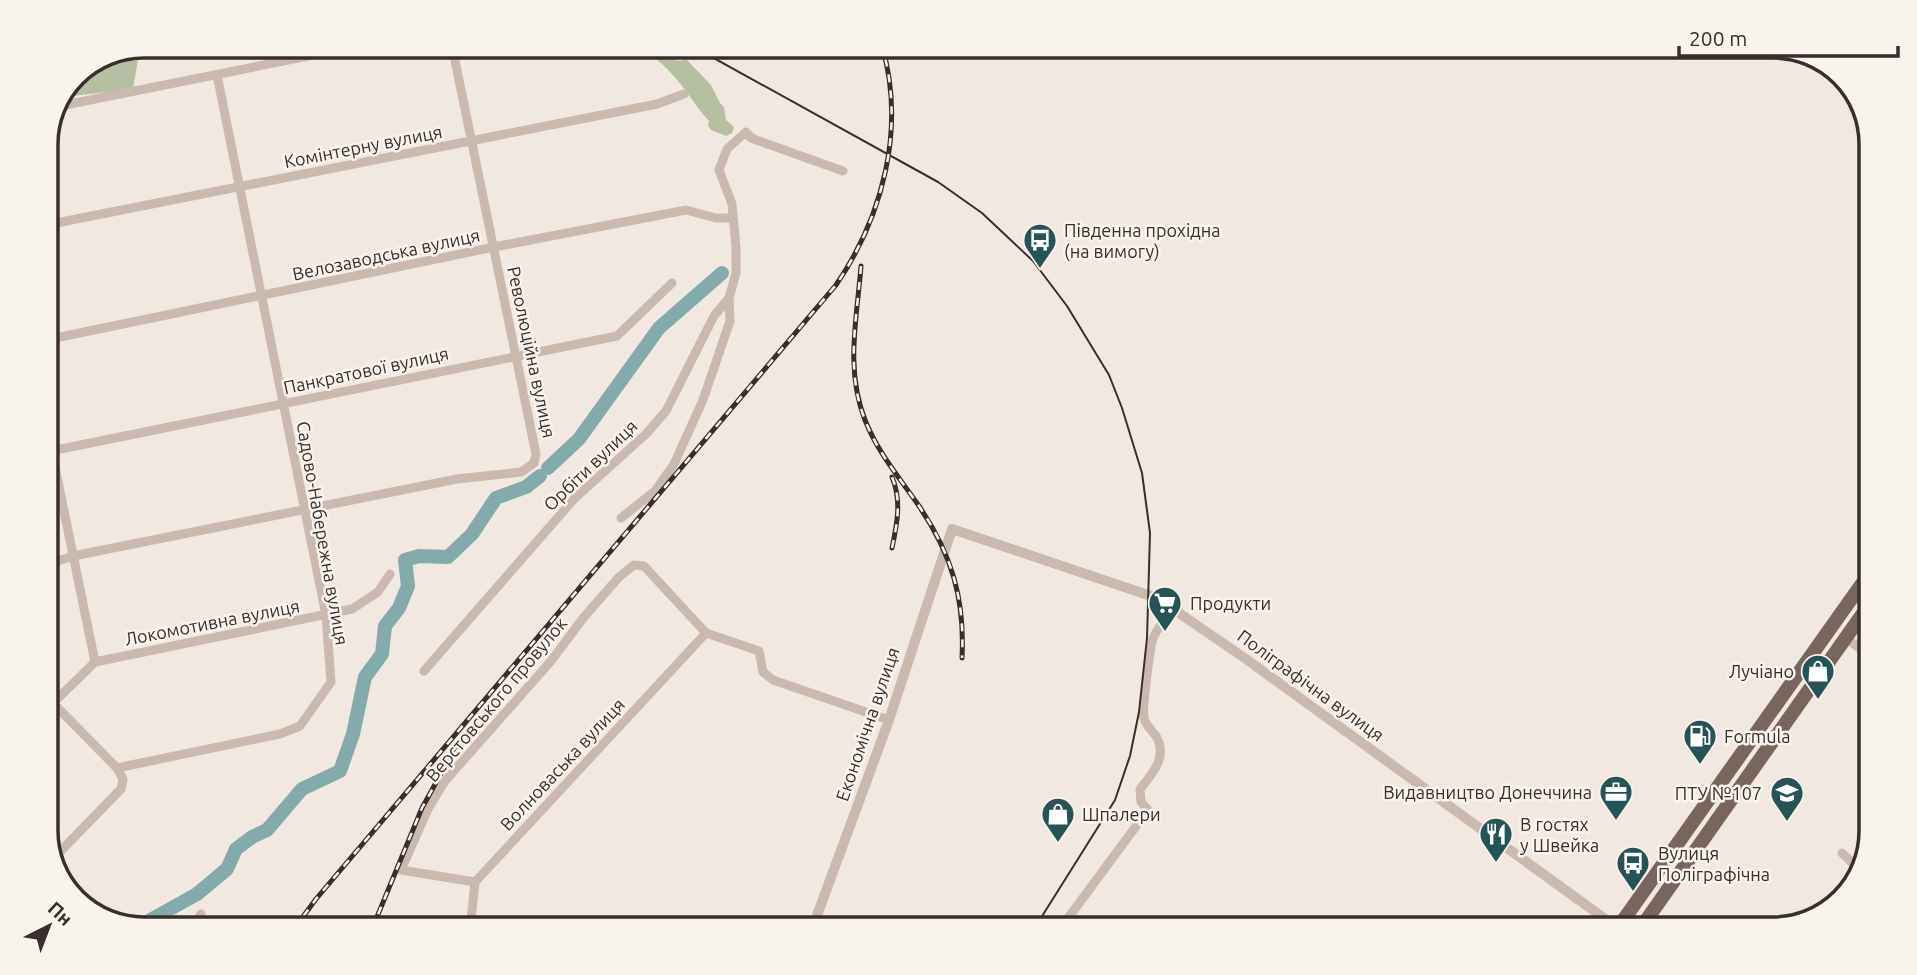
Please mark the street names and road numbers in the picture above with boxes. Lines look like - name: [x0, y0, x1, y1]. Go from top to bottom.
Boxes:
- street label: Комінтерну вулиця: [282, 121, 444, 171]
- street label: Велозаводська вулиця: [290, 224, 482, 284]
- street label: Революційна вулиця: [504, 265, 560, 439]
- street label: Панкратової вулиця: [282, 343, 450, 397]
- street label: Орбіти вулиця: [539, 415, 641, 515]
- street label: Садово-Набережна вулиця: [293, 420, 353, 646]
- street label: Локомотивна вулиця: [123, 595, 301, 649]
- street label: Верстовського провулок: [421, 613, 571, 785]
- street label: Поліграфічна вулиця: [1234, 625, 1388, 745]
- street label: Економічна вулиця: [831, 645, 903, 803]
- street label: Волноваська вулиця: [496, 694, 628, 834]

